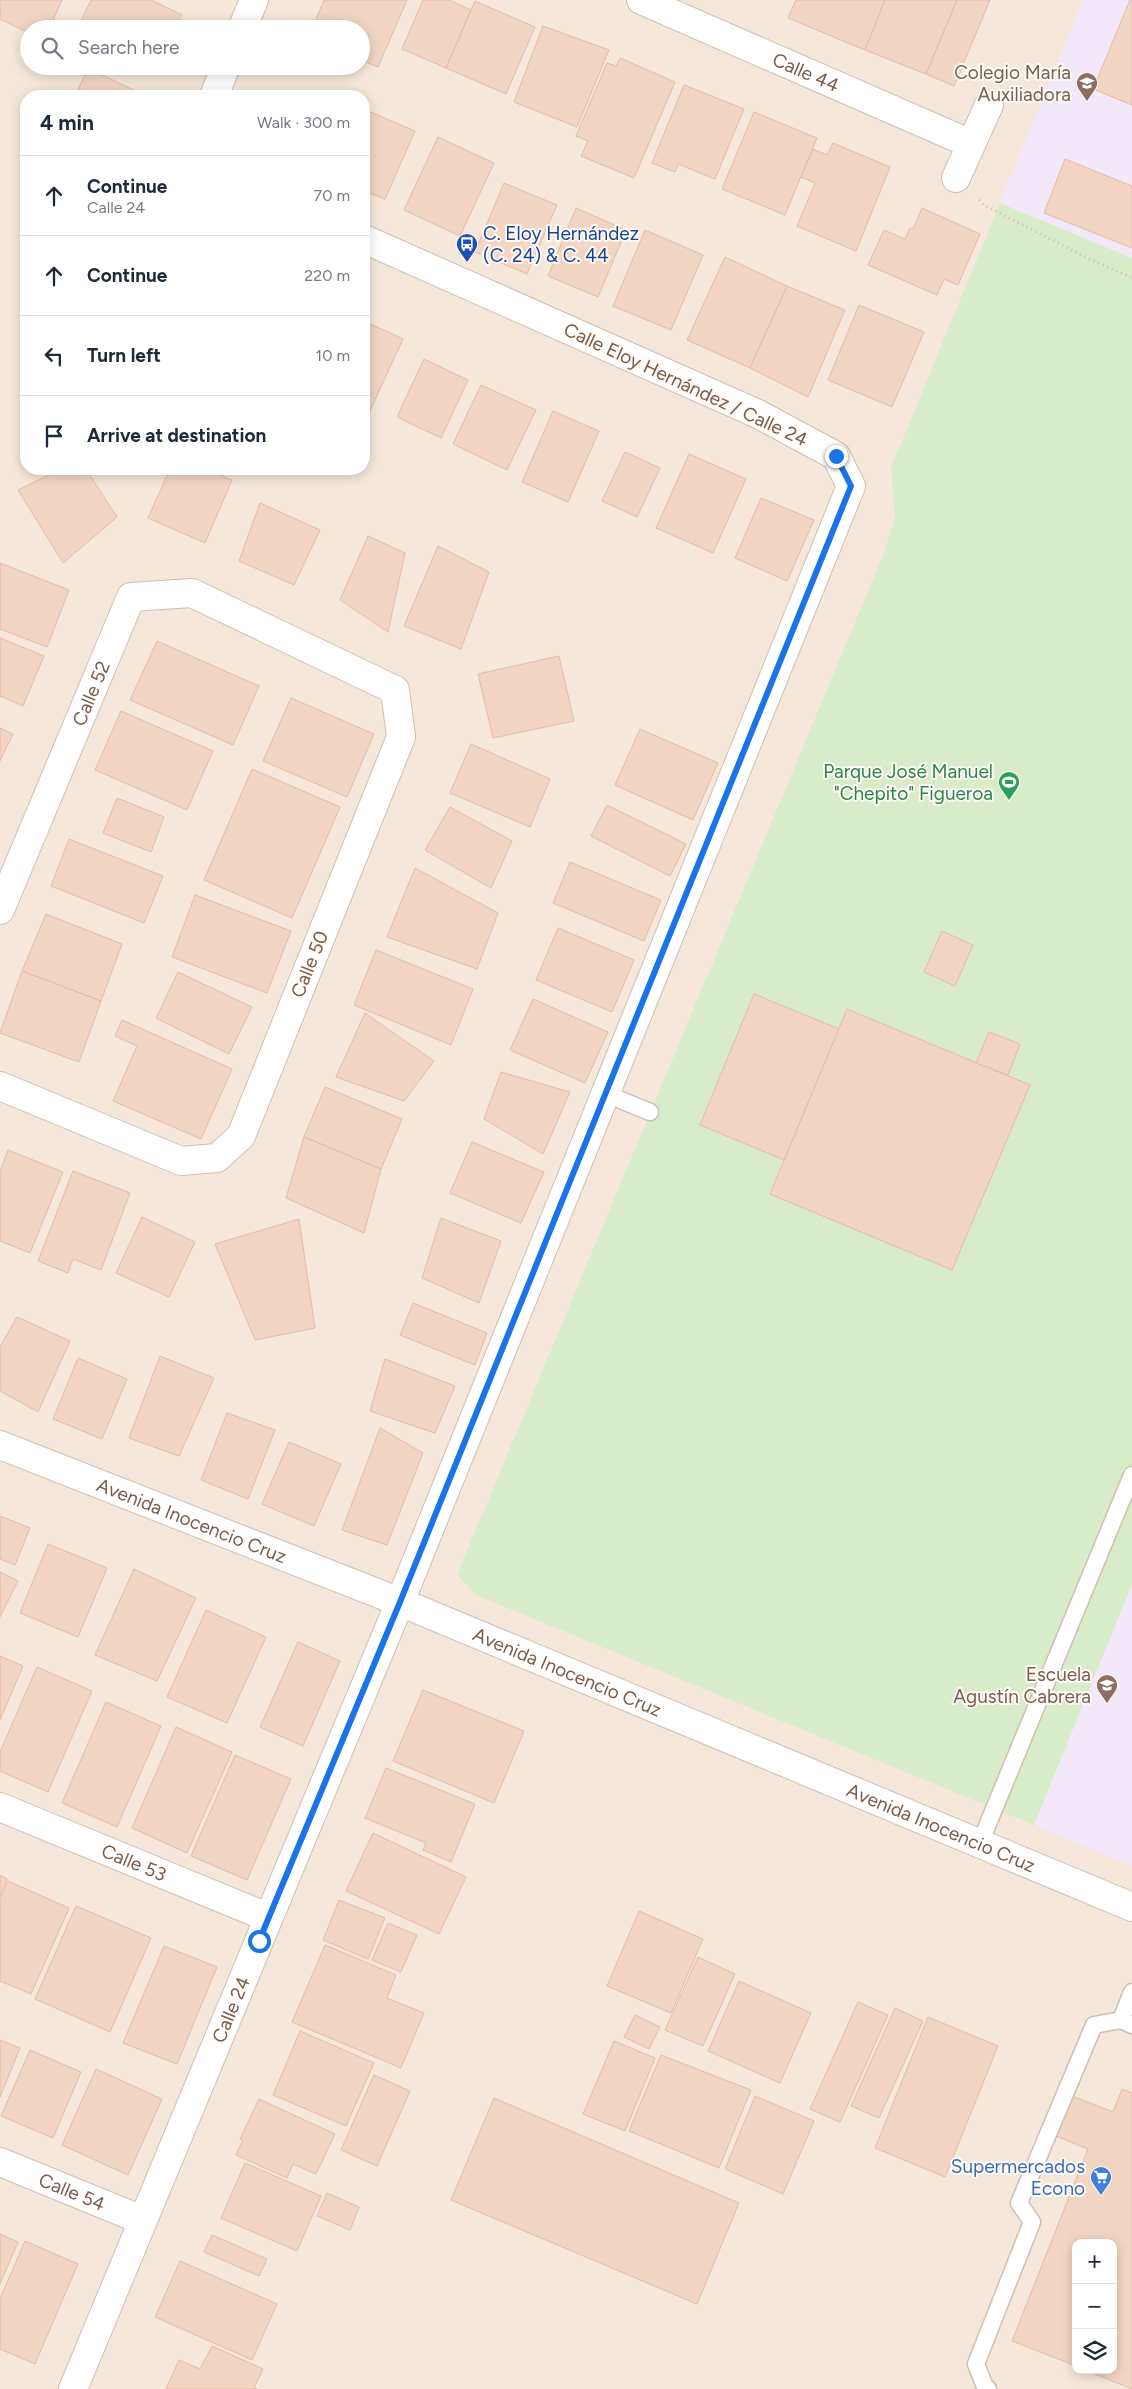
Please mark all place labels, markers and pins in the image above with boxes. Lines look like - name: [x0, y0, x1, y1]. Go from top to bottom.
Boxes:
- place label: Colegio María Auxiliadora: [954, 61, 1071, 106]
- school or university icon: Colegio María Auxiliadora: [1075, 71, 1099, 102]
- place label: C. Eloy Hernández (C. 24) & C. 44: [483, 222, 639, 267]
- bus stop icon: C. Eloy Hernández (C. 24) & C. 44: [455, 232, 479, 263]
- place label: Parque José Manuel "Chepito" Figueroa: [823, 760, 993, 805]
- sports icon: Parque José Manuel "Chepito" Figueroa: [997, 770, 1021, 801]
- place label: Escuela Agustín Cabrera: [953, 1663, 1091, 1708]
- school or university icon: Escuela Agustín Cabrera: [1095, 1673, 1119, 1704]
- place label: Supermercados Econo: [951, 2155, 1085, 2200]
- supermarket icon: Supermercados Econo: [1089, 2165, 1113, 2196]

